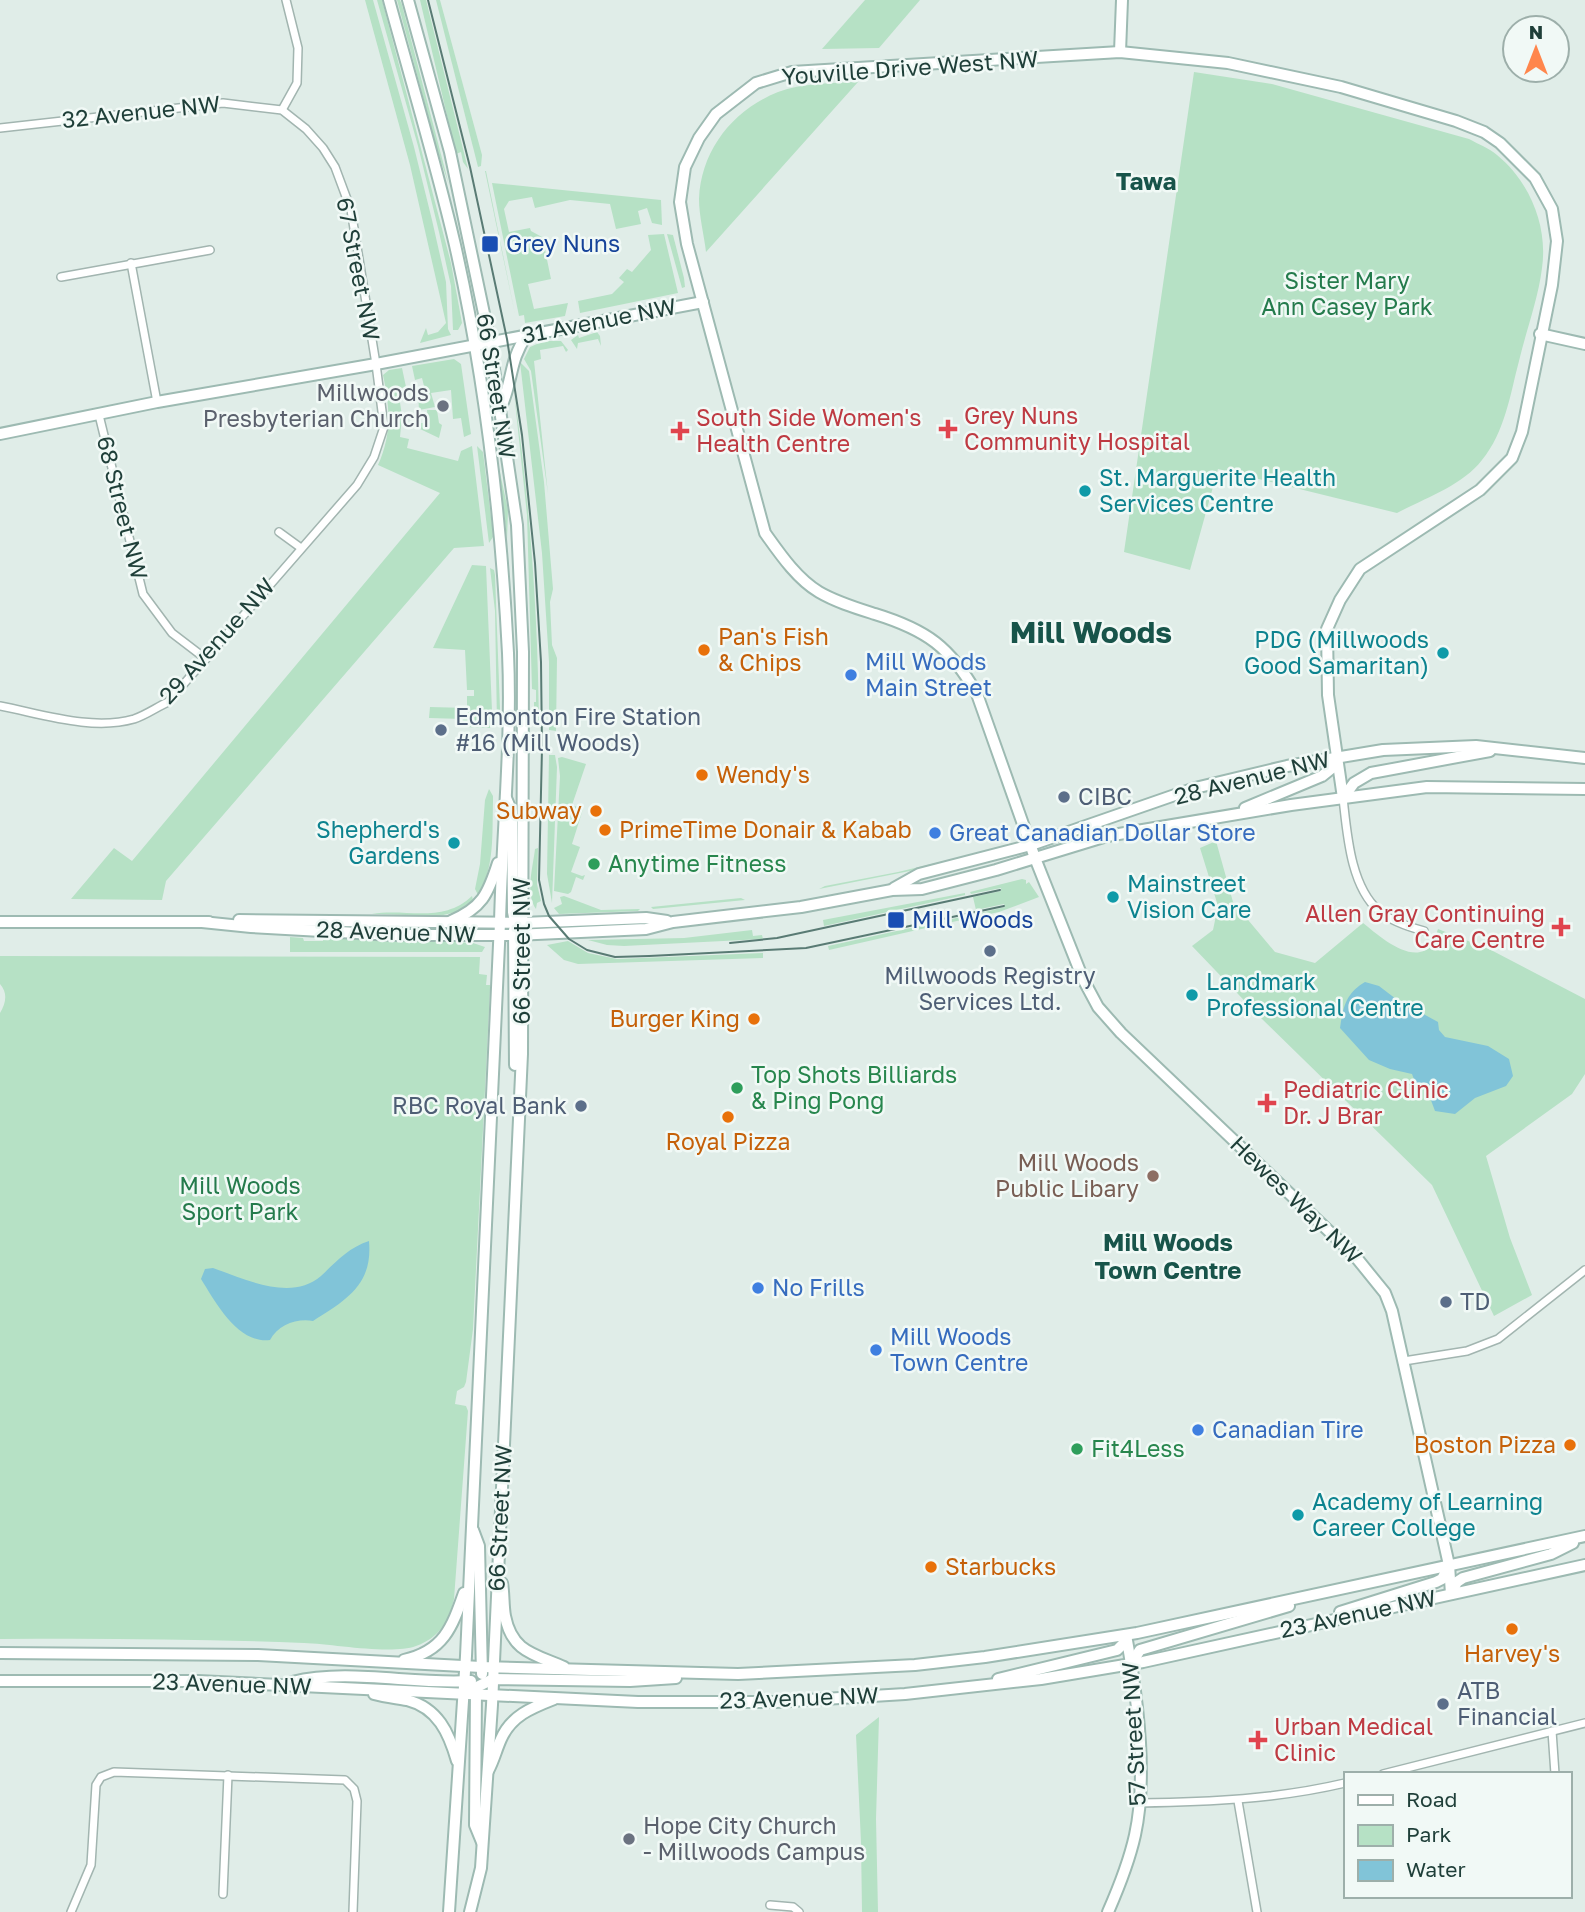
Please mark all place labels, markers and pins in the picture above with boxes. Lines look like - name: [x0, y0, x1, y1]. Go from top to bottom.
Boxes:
- place label: Grey Nuns: [506, 229, 620, 257]
- marker: Grey Nuns: [480, 234, 500, 254]
- place label: Millwoods Presbyterian Church: [203, 378, 429, 432]
- marker: Millwoods Presbyterian Church: [435, 398, 451, 414]
- place label: Grey Nuns Community Hospital: [964, 401, 1190, 455]
- place label: South Side Women's Health Centre: [696, 403, 921, 457]
- marker: Grey Nuns Community Hospital: [938, 419, 958, 439]
- marker: South Side Women's Health Centre: [670, 421, 690, 441]
- place label: St. Marguerite Health Services Centre: [1099, 463, 1336, 517]
- marker: St. Marguerite Health Services Centre: [1077, 483, 1093, 499]
- place label: Pan's Fish & Chips: [718, 622, 829, 676]
- place label: PDG (Millwoods Good Samaritan): [1244, 625, 1429, 679]
- marker: Pan's Fish & Chips: [696, 642, 712, 658]
- marker: PDG (Millwoods Good Samaritan): [1435, 645, 1451, 661]
- place label: Mill Woods Main Street: [865, 647, 992, 701]
- marker: Mill Woods Main Street: [843, 667, 859, 683]
- place label: Edmonton Fire Station #16 (Mill Woods): [455, 702, 701, 756]
- marker: Edmonton Fire Station #16 (Mill Woods): [433, 722, 449, 738]
- place label: Wendy's: [716, 760, 810, 788]
- marker: Wendy's: [694, 767, 710, 783]
- place label: CIBC: [1078, 782, 1132, 810]
- marker: CIBC: [1056, 789, 1072, 805]
- place label: Subway: [496, 796, 582, 824]
- marker: Subway: [588, 803, 604, 819]
- place label: Shepherd's Gardens: [316, 815, 440, 869]
- place label: PrimeTime Donair & Kabab: [619, 815, 912, 843]
- place label: Great Canadian Dollar Store: [949, 818, 1256, 846]
- marker: PrimeTime Donair & Kabab: [597, 822, 613, 838]
- marker: Great Canadian Dollar Store: [927, 825, 943, 841]
- marker: Shepherd's Gardens: [446, 835, 462, 851]
- place label: Anytime Fitness: [608, 849, 786, 877]
- marker: Anytime Fitness: [586, 856, 602, 872]
- place label: Mainstreet Vision Care: [1127, 869, 1251, 923]
- marker: Mainstreet Vision Care: [1105, 889, 1121, 905]
- place label: Allen Gray Continuing Care Centre: [1305, 899, 1545, 953]
- place label: Mill Woods: [912, 905, 1034, 933]
- marker: Mill Woods: [886, 910, 906, 930]
- marker: Allen Gray Continuing Care Centre: [1551, 917, 1571, 937]
- marker: Millwoods Registry Services Ltd.: [982, 943, 998, 959]
- place label: Millwoods Registry Services Ltd.: [884, 961, 1096, 1015]
- place label: Landmark Professional Centre: [1206, 967, 1424, 1021]
- marker: Landmark Professional Centre: [1184, 987, 1200, 1003]
- place label: Burger King: [609, 1004, 740, 1032]
- marker: Burger King: [746, 1011, 762, 1027]
- place label: Top Shots Billiards & Ping Pong: [751, 1060, 957, 1114]
- place label: Pediatric Clinic Dr. J Brar: [1283, 1075, 1449, 1129]
- marker: Top Shots Billiards & Ping Pong: [729, 1080, 745, 1096]
- place label: RBC Royal Bank: [392, 1091, 567, 1119]
- marker: Pediatric Clinic Dr. J Brar: [1257, 1093, 1277, 1113]
- marker: RBC Royal Bank: [573, 1098, 589, 1114]
- marker: Royal Pizza: [720, 1109, 736, 1125]
- place label: Royal Pizza: [666, 1127, 790, 1155]
- place label: Mill Woods Public Libary: [995, 1148, 1139, 1202]
- marker: Mill Woods Public Libary: [1145, 1168, 1161, 1184]
- place label: No Frills: [772, 1273, 865, 1301]
- marker: No Frills: [750, 1280, 766, 1296]
- place label: TD: [1460, 1287, 1490, 1315]
- marker: TD: [1438, 1294, 1454, 1310]
- place label: Mill Woods Town Centre: [890, 1322, 1028, 1376]
- marker: Mill Woods Town Centre: [868, 1342, 884, 1358]
- place label: Canadian Tire: [1212, 1415, 1363, 1443]
- marker: Canadian Tire: [1190, 1422, 1206, 1438]
- place label: Boston Pizza: [1414, 1430, 1556, 1458]
- place label: Fit4Less: [1091, 1434, 1185, 1462]
- marker: Boston Pizza: [1562, 1437, 1578, 1453]
- marker: Fit4Less: [1069, 1441, 1085, 1457]
- place label: Academy of Learning Career College: [1312, 1487, 1543, 1541]
- marker: Academy of Learning Career College: [1290, 1507, 1306, 1523]
- place label: Starbucks: [945, 1552, 1056, 1580]
- marker: Starbucks: [923, 1559, 939, 1575]
- marker: Harvey's: [1504, 1621, 1520, 1637]
- place label: Harvey's: [1464, 1639, 1560, 1667]
- place label: ATB Financial: [1457, 1676, 1557, 1730]
- marker: ATB Financial: [1435, 1696, 1451, 1712]
- place label: Urban Medical Clinic: [1274, 1712, 1433, 1766]
- marker: Urban Medical Clinic: [1248, 1730, 1268, 1750]
- place label: Hope City Church - Millwoods Campus: [643, 1811, 865, 1865]
- marker: Hope City Church - Millwoods Campus: [621, 1831, 637, 1847]

